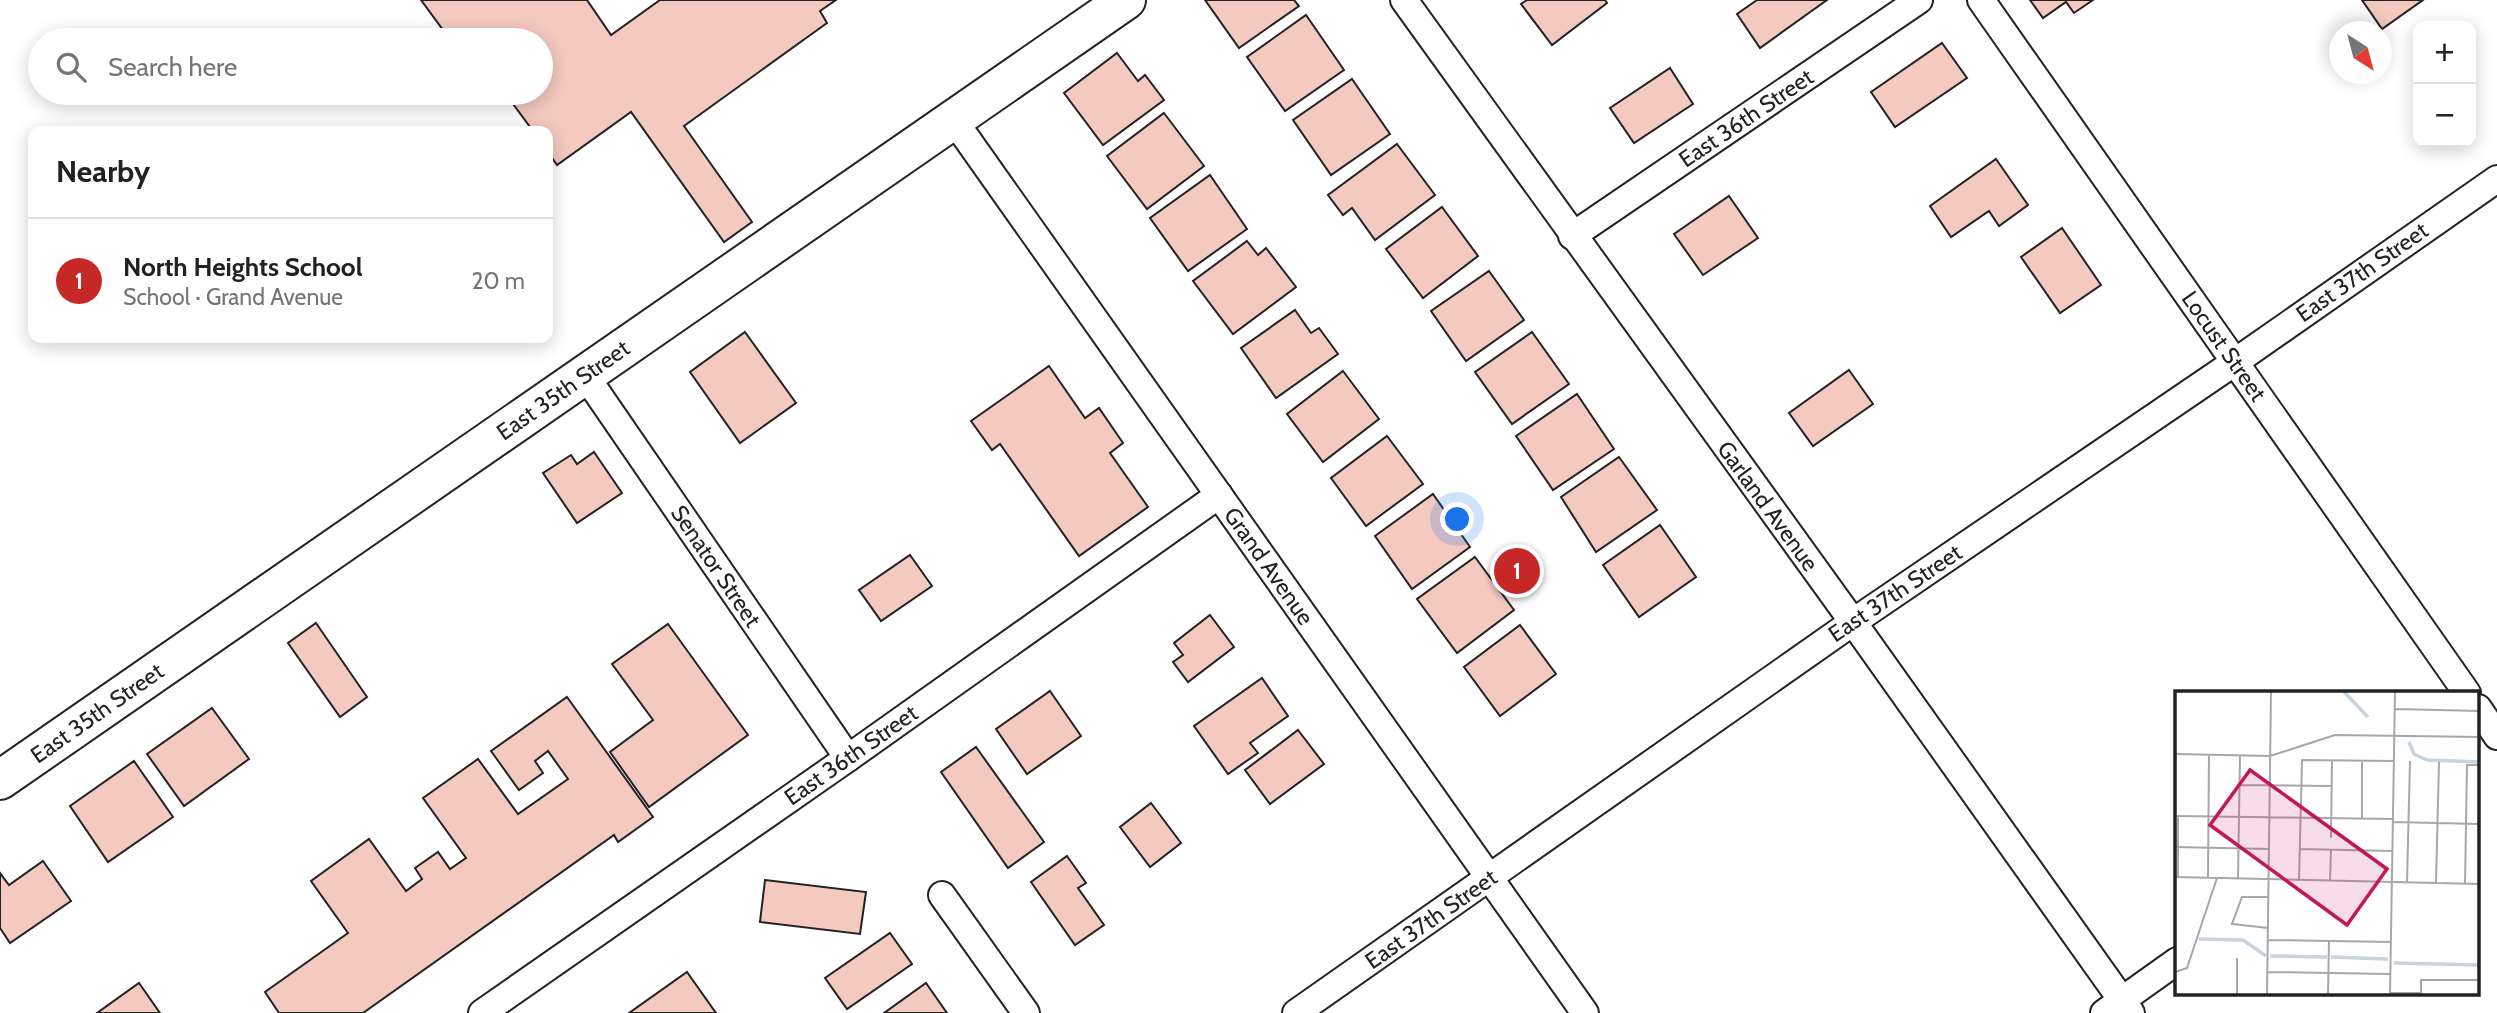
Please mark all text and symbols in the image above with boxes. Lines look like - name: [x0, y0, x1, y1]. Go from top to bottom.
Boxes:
- north arrow: [2329, 21, 2392, 84]
- map controls: [2413, 21, 2476, 147]
- button: +: [2413, 21, 2476, 84]
- search box: [28, 28, 553, 105]
- icon: search: [52, 48, 90, 86]
- text: Search here: [108, 51, 237, 83]
- street label: East 36th Street: [1673, 63, 1819, 173]
- button: −: [2413, 84, 2476, 147]
- text: Nearby: [56, 153, 150, 190]
- street label: East 37th Street: [2291, 216, 2434, 328]
- text: North Heights School: [123, 251, 363, 283]
- text: 1: [75, 267, 83, 295]
- text: 20 m: [472, 267, 525, 295]
- text: School · Grand Avenue: [123, 283, 343, 311]
- street label: Locust Street: [2176, 286, 2272, 407]
- street label: East 35th Street: [491, 334, 635, 446]
- street label: Garland Avenue: [1711, 435, 1825, 577]
- street label: Senator Street: [665, 500, 767, 632]
- street label: Grand Avenue: [1218, 502, 1320, 630]
- your location: [1440, 502, 1474, 536]
- street label: East 37th Street: [1823, 538, 1967, 648]
- pin: 1: [1494, 545, 1540, 597]
- street label: East 35th Street: [25, 657, 169, 769]
- inset map: [2175, 691, 2480, 996]
- street label: East 36th Street: [779, 699, 923, 811]
- street label: East 37th Street: [1360, 863, 1503, 975]

